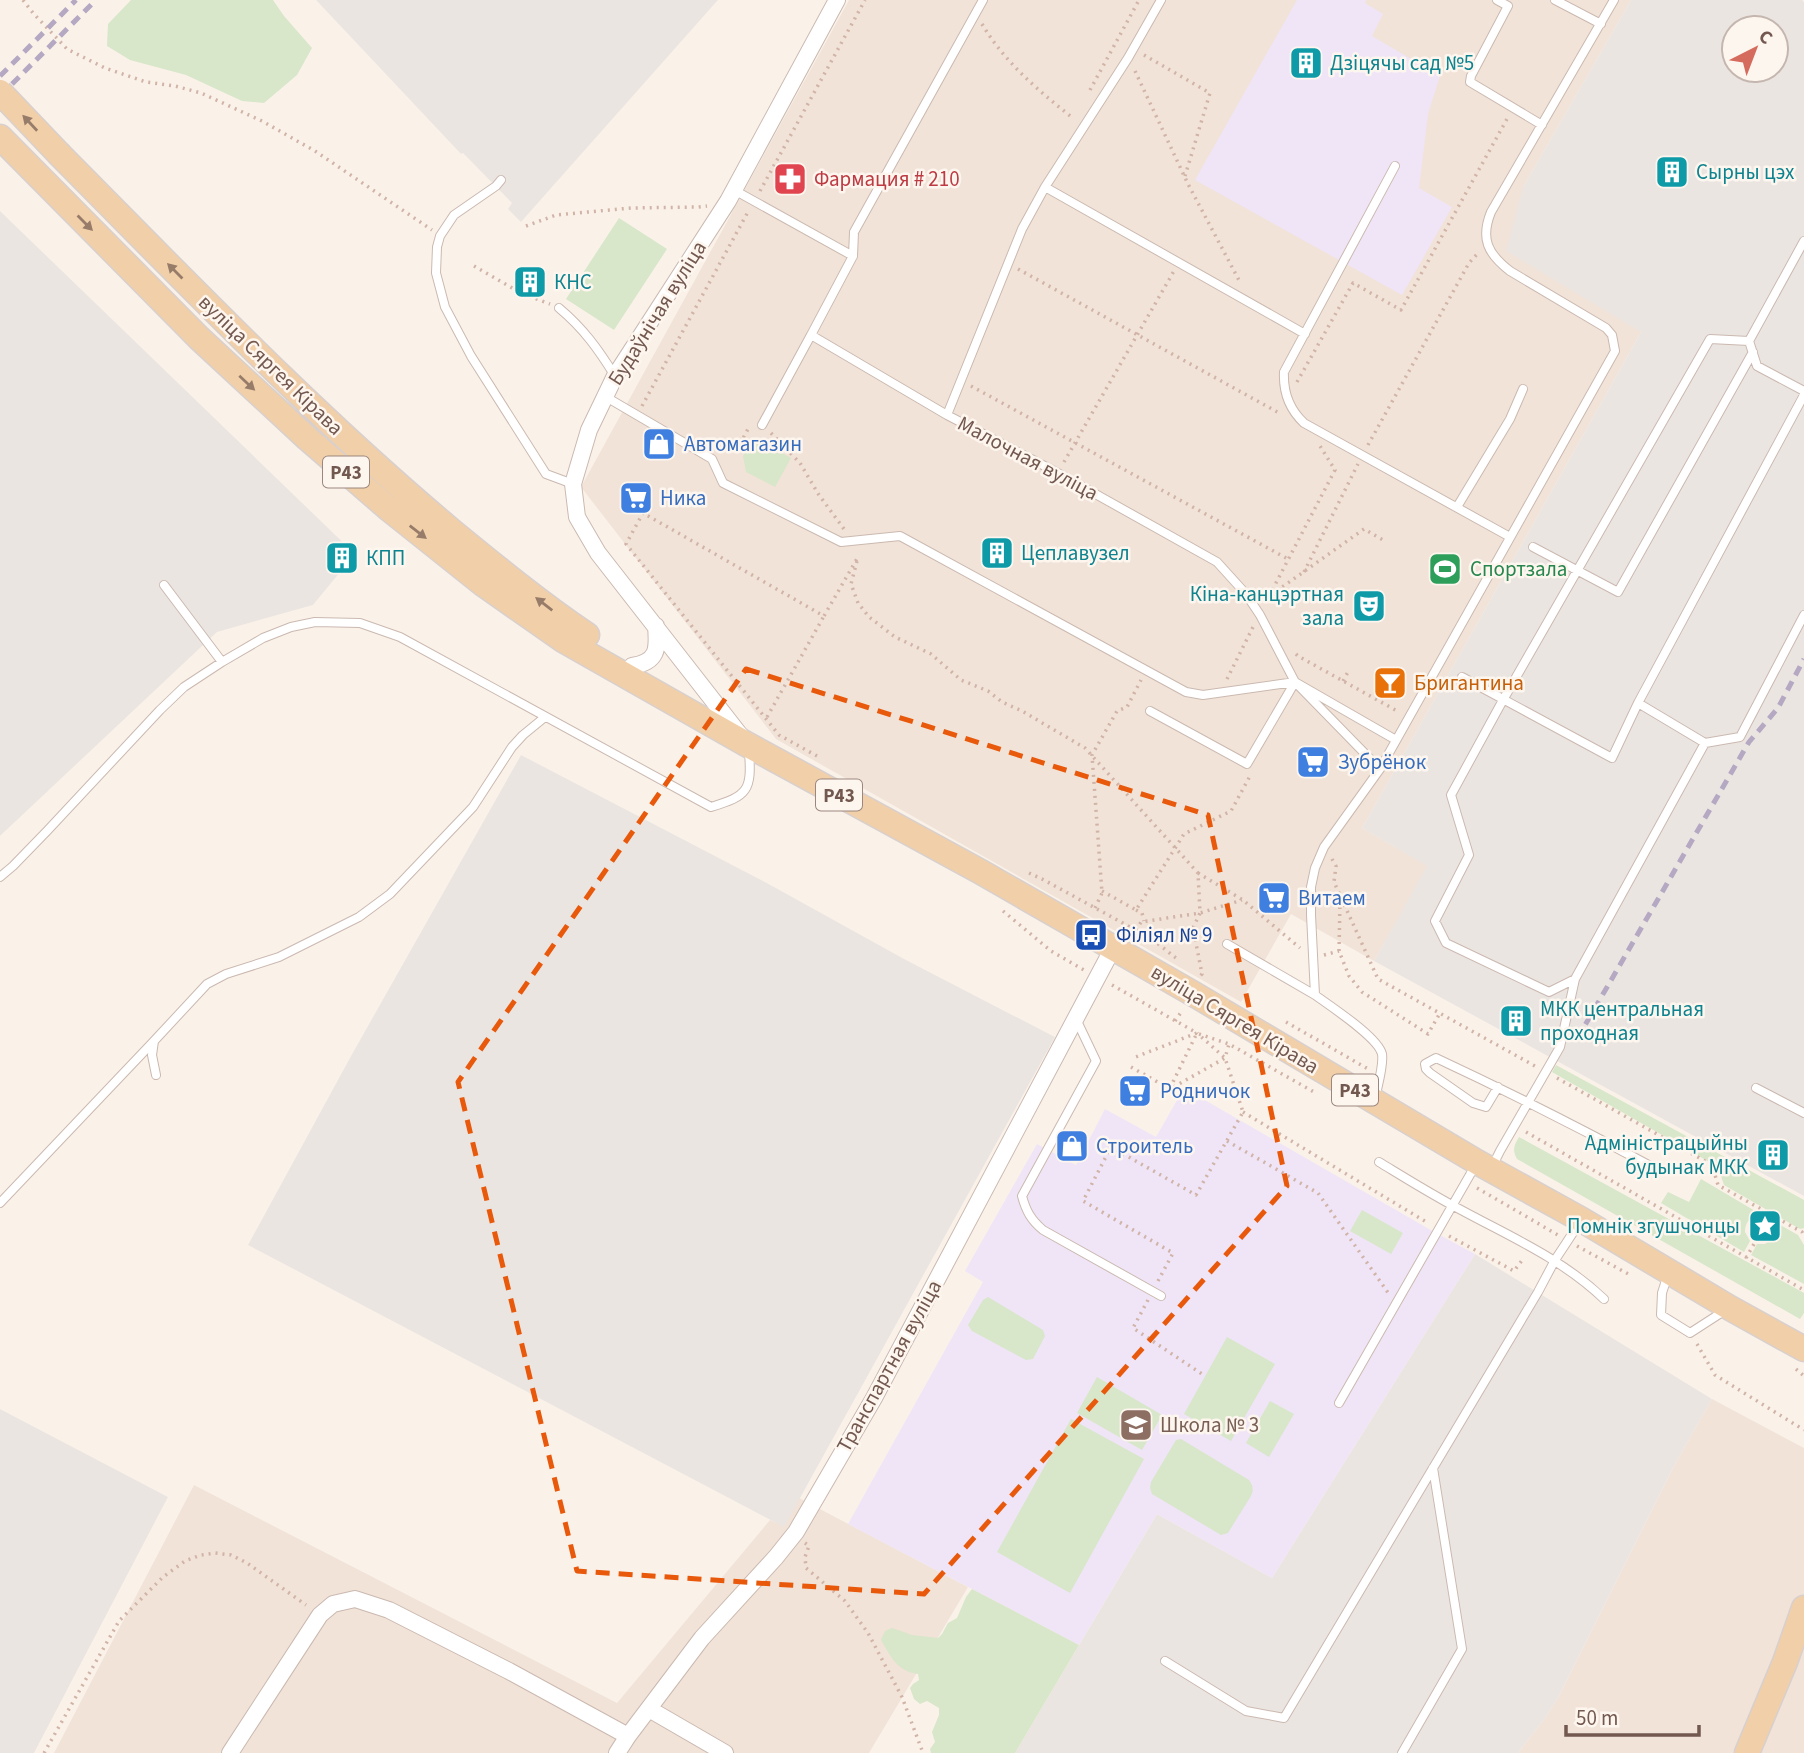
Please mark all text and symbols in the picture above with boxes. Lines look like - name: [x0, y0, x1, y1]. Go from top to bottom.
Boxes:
- north arrow: [1720, 14, 1790, 84]
- text: С: [1752, 24, 1779, 51]
- building icon: Дзіцячы сад №5: [1287, 44, 1325, 82]
- place label: Дзіцячы сад №5: [1330, 48, 1474, 78]
- one-way arrow: [22, 115, 39, 132]
- building icon: Сырны цэх: [1653, 153, 1691, 191]
- place label: Сырны цэх: [1696, 157, 1795, 187]
- pharmacy icon: Фармация # 210: [771, 160, 809, 198]
- place label: Фармация # 210: [814, 164, 960, 194]
- one-way arrow: [76, 215, 93, 232]
- street label: Будаўнічая вуліца: [600, 235, 714, 391]
- one-way arrow: [167, 263, 184, 280]
- building icon: КНС: [511, 263, 549, 301]
- place label: КНС: [554, 267, 592, 297]
- street label: вуліца Сяргея Кірава: [192, 288, 350, 442]
- one-way arrow: [238, 374, 255, 390]
- street label: Малочная вуліца: [952, 408, 1104, 508]
- shop icon: Автомагазин: [640, 425, 678, 463]
- place label: Автомагазин: [684, 429, 802, 459]
- road number: Р43: [323, 457, 369, 488]
- supermarket icon: Ника: [617, 479, 655, 517]
- place label: Ника: [660, 483, 706, 513]
- one-way arrow: [409, 525, 427, 540]
- building icon: Цеплавузел: [978, 534, 1016, 572]
- place label: Цеплавузел: [1021, 538, 1130, 568]
- building icon: КПП: [323, 539, 361, 577]
- place label: КПП: [366, 543, 405, 573]
- sports icon: Спортзала: [1426, 550, 1464, 588]
- place label: Спортзала: [1470, 554, 1567, 584]
- place label: Кіна-канцэртная зала: [1190, 579, 1344, 633]
- theatre icon: Кіна-канцэртная зала: [1350, 587, 1388, 625]
- one-way arrow: [535, 598, 553, 612]
- bar icon: Бригантина: [1371, 664, 1409, 702]
- place label: Бригантина: [1414, 668, 1524, 698]
- supermarket icon: Зубрёнок: [1294, 743, 1332, 781]
- place label: Зубрёнок: [1338, 747, 1427, 777]
- road number: Р43: [816, 780, 862, 810]
- supermarket icon: Витаем: [1255, 879, 1293, 917]
- place label: Витаем: [1298, 883, 1366, 913]
- bus stop icon: Філіял № 9: [1072, 916, 1110, 954]
- place label: Філіял № 9: [1116, 920, 1212, 950]
- street label: вуліца Сяргея Кірава: [1145, 957, 1325, 1081]
- place label: МКК центральная проходная: [1540, 994, 1704, 1048]
- building icon: МКК центральная проходная: [1497, 1002, 1535, 1040]
- supermarket icon: Родничок: [1116, 1072, 1154, 1110]
- road number: Р43: [1332, 1074, 1378, 1106]
- place label: Родничок: [1160, 1076, 1251, 1106]
- shop icon: Строитель: [1053, 1127, 1091, 1165]
- place label: Адміністрацыйны будынак МКК: [1585, 1128, 1749, 1182]
- place label: Строитель: [1096, 1131, 1193, 1161]
- building icon: Адміністрацыйны будынак МКК: [1754, 1136, 1792, 1174]
- place icon: Помнік згушчонцы: [1746, 1207, 1784, 1245]
- place label: Помнік згушчонцы: [1567, 1211, 1740, 1241]
- street label: Транспартная вуліца: [829, 1274, 949, 1458]
- school or university icon: Школа № 3: [1117, 1406, 1155, 1444]
- place label: Школа № 3: [1160, 1410, 1259, 1440]
- scale bar: [1566, 1694, 1699, 1738]
- text: 50 m: [1576, 1703, 1618, 1733]

